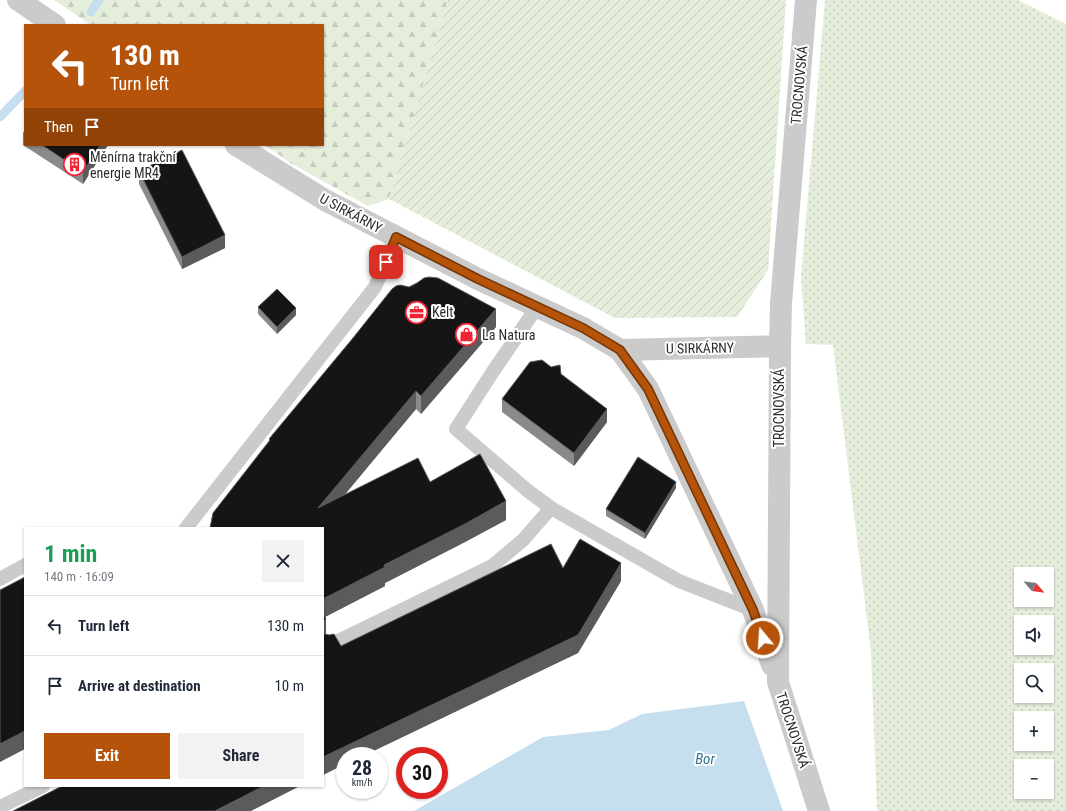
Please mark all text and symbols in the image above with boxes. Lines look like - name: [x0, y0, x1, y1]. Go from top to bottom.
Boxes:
- text: 130 m: [110, 39, 180, 72]
- icon: left: [44, 40, 96, 92]
- street label: TROCNOVSKÁ: [787, 45, 810, 125]
- text: Turn left: [110, 73, 169, 94]
- icon: arrive: [81, 116, 103, 138]
- text: Then: [44, 118, 73, 136]
- place label: Měnírna trakční energie MR4: [90, 149, 176, 181]
- building icon: Měnírna trakční energie MR4: [61, 152, 87, 178]
- street label: U SIRKÁRNY: [317, 189, 386, 236]
- pin: [369, 245, 403, 279]
- icon: arrive: [375, 251, 397, 273]
- office icon: Kelt: [404, 299, 430, 325]
- place label: Kelt: [432, 304, 453, 320]
- shop icon: La Natura: [454, 322, 480, 348]
- place label: La Natura: [482, 327, 536, 343]
- street label: U SIRKÁRNY: [666, 338, 735, 357]
- street label: TROCNOVSKÁ: [770, 369, 787, 447]
- text: 1 min: [44, 540, 97, 568]
- button: close: [262, 540, 304, 582]
- north arrow: [1014, 567, 1054, 607]
- map controls: [1014, 567, 1054, 799]
- text: 140 m · 16:09: [44, 569, 114, 584]
- icon: left: [44, 615, 66, 637]
- button: sound: [1014, 615, 1054, 655]
- text: Turn left: [78, 617, 129, 635]
- text: 130 m: [267, 617, 304, 635]
- position arrow: [742, 617, 784, 659]
- button: search: [1014, 663, 1054, 703]
- icon: arrive: [44, 675, 66, 697]
- text: Arrive at destination: [78, 677, 201, 695]
- text: 10 m: [274, 677, 304, 695]
- street label: TROCNOVSKÁ: [773, 690, 814, 770]
- button: +: [1014, 711, 1054, 751]
- button: Exit: [44, 733, 170, 779]
- button: Share: [178, 733, 304, 779]
- speed limit sign: 30: [396, 747, 448, 799]
- water label: Bor: [695, 750, 715, 768]
- text: 28: [352, 756, 372, 780]
- button: −: [1014, 759, 1054, 799]
- text: km/h: [352, 777, 372, 788]

